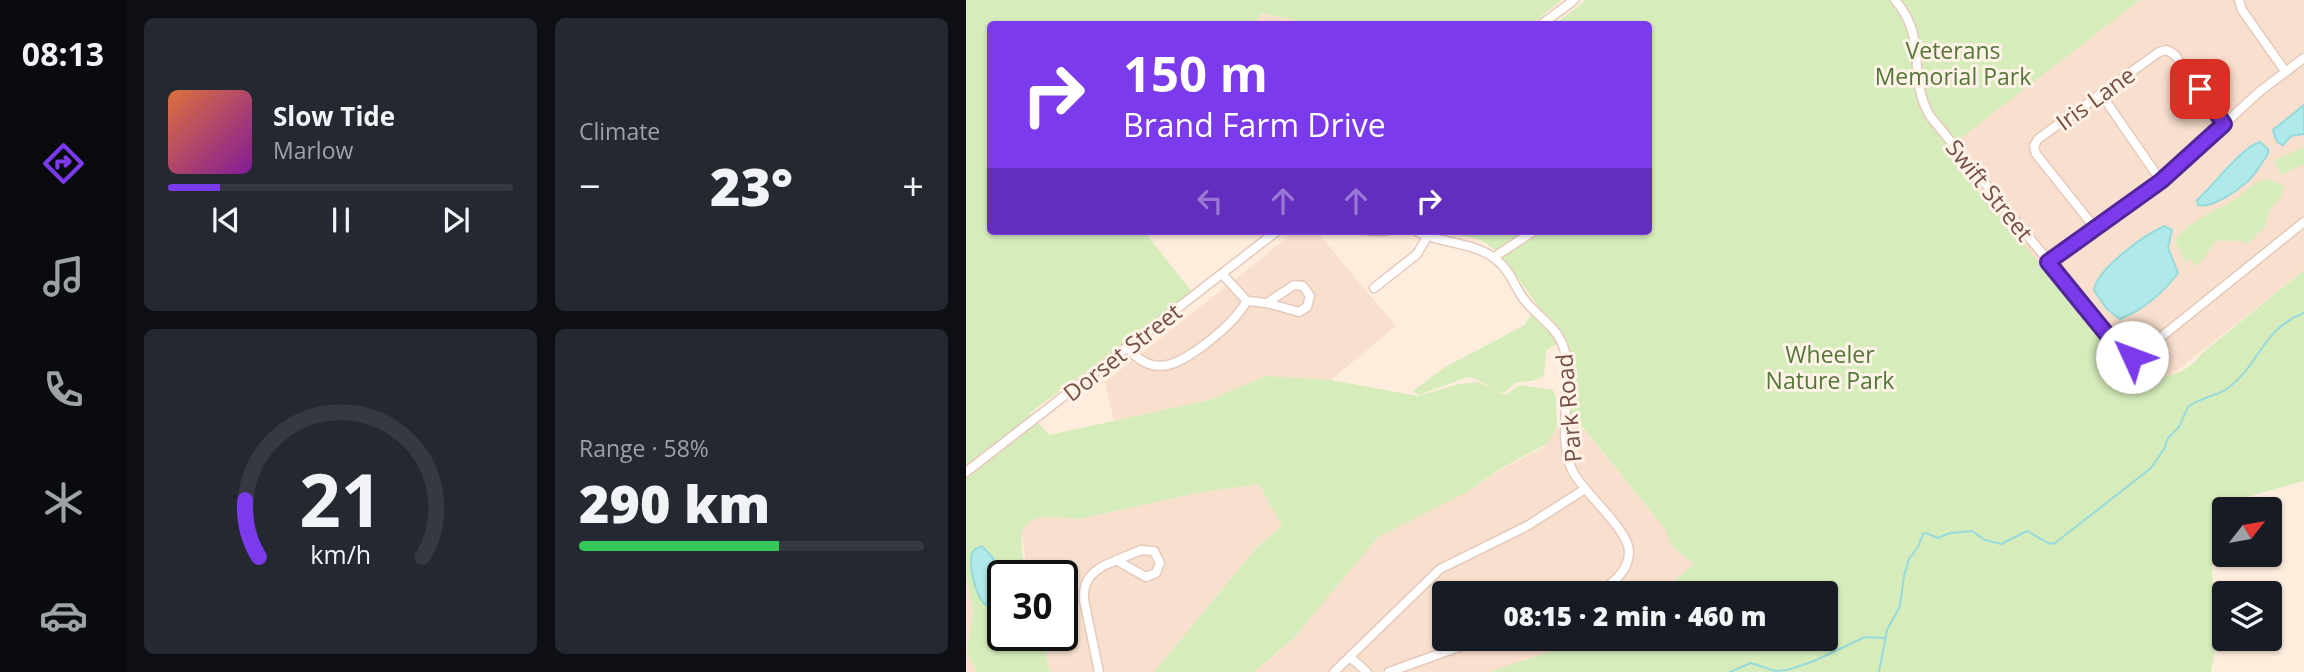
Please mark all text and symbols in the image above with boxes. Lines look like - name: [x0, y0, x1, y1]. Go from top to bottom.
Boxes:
- text: 08:13: [22, 32, 104, 75]
- park label: Veterans Memorial Park: [1875, 34, 2031, 92]
- text: 150 m: [1123, 40, 1268, 106]
- icon: right: [1008, 49, 1099, 140]
- street label: Iris Lane: [2049, 58, 2141, 138]
- pin: [2170, 59, 2230, 119]
- icon: arrive: [2181, 70, 2219, 108]
- text: Slow Tide: [273, 98, 395, 134]
- text: Brand Farm Drive: [1123, 103, 1386, 146]
- text: Climate: [579, 115, 660, 147]
- street label: Swift Street: [1939, 132, 2041, 248]
- text: Marlow: [273, 134, 353, 166]
- icon: directions: [39, 139, 88, 188]
- text: 23°: [710, 150, 793, 221]
- text: −: [579, 159, 601, 211]
- text: +: [902, 159, 924, 211]
- icon: left: [1191, 182, 1229, 220]
- icon: ahead: [1264, 182, 1302, 220]
- icon: ahead: [1337, 182, 1375, 220]
- icon: right: [1410, 182, 1448, 220]
- icon: previous: [207, 201, 245, 239]
- icon: pause: [322, 201, 360, 239]
- icon: next: [437, 201, 475, 239]
- icon: music: [39, 252, 88, 301]
- street label: Dorset Street: [1056, 296, 1188, 408]
- position arrow: [2095, 320, 2169, 394]
- park label: Wheeler Nature Park: [1766, 338, 1894, 396]
- street label: Park Road: [1547, 352, 1589, 464]
- icon: phone: [39, 365, 88, 414]
- text: Range · 58%: [579, 432, 709, 464]
- text: 21: [299, 450, 382, 549]
- text: 290 km: [579, 467, 770, 538]
- icon: climate: [39, 478, 88, 527]
- north arrow: [2212, 497, 2282, 567]
- map controls: [2212, 497, 2282, 651]
- text: km/h: [310, 537, 371, 571]
- speed limit sign: 30: [987, 560, 1078, 651]
- button: layers: [2212, 581, 2282, 651]
- icon: car: [39, 591, 88, 640]
- text: 08:15 · 2 min · 460 m: [1504, 598, 1766, 634]

